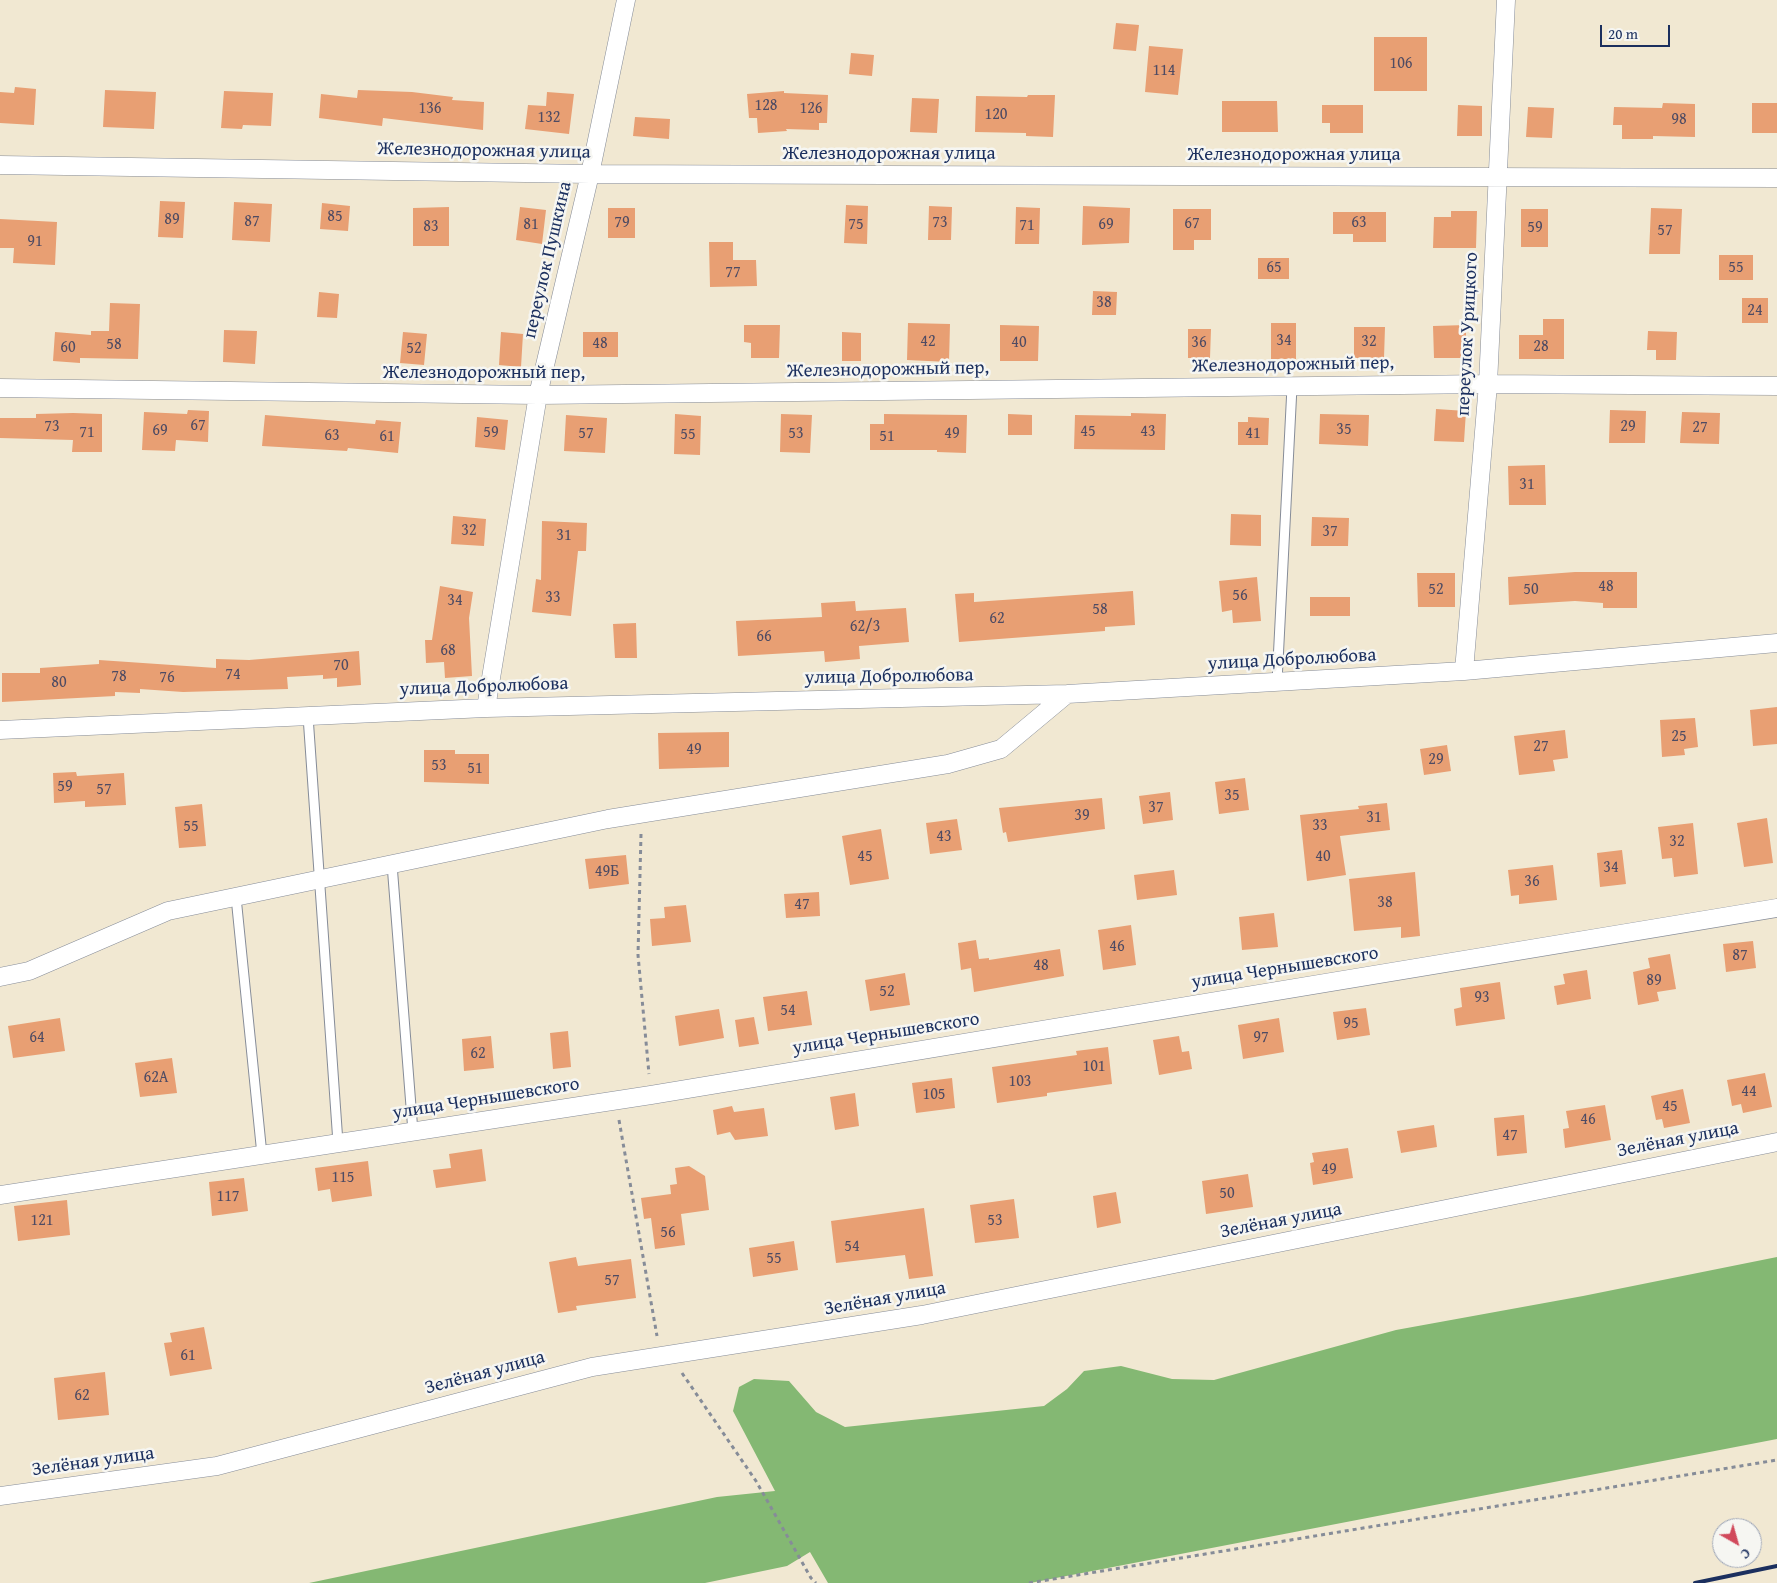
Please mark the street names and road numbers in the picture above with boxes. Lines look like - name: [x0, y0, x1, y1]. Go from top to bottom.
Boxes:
- street label: Железнодорожная улица: [377, 138, 591, 164]
- street label: Железнодорожная улица: [782, 143, 996, 165]
- street label: Железнодорожная улица: [1187, 144, 1401, 166]
- street label: переулок Пушкина: [519, 179, 577, 341]
- street label: переулок Урицкого: [1452, 251, 1484, 417]
- street label: Железнодорожный пер,: [1192, 352, 1394, 378]
- street label: Железнодорожный пер,: [787, 357, 989, 383]
- street label: Железнодорожный пер,: [383, 362, 585, 384]
- street label: улица Добролюбова: [1207, 644, 1377, 676]
- street label: улица Добролюбова: [804, 664, 974, 690]
- street label: улица Добролюбова: [399, 673, 569, 701]
- street label: улица Чернышевского: [1190, 942, 1380, 994]
- street label: улица Чернышевского: [791, 1008, 981, 1060]
- street label: улица Чернышевского: [391, 1073, 581, 1125]
- street label: Зелёная улица: [1615, 1117, 1741, 1163]
- street label: Зелёная улица: [1218, 1198, 1344, 1244]
- street label: Зелёная улица: [822, 1277, 948, 1321]
- street label: Зелёная улица: [423, 1346, 547, 1400]
- street label: Зелёная улица: [30, 1442, 156, 1482]

